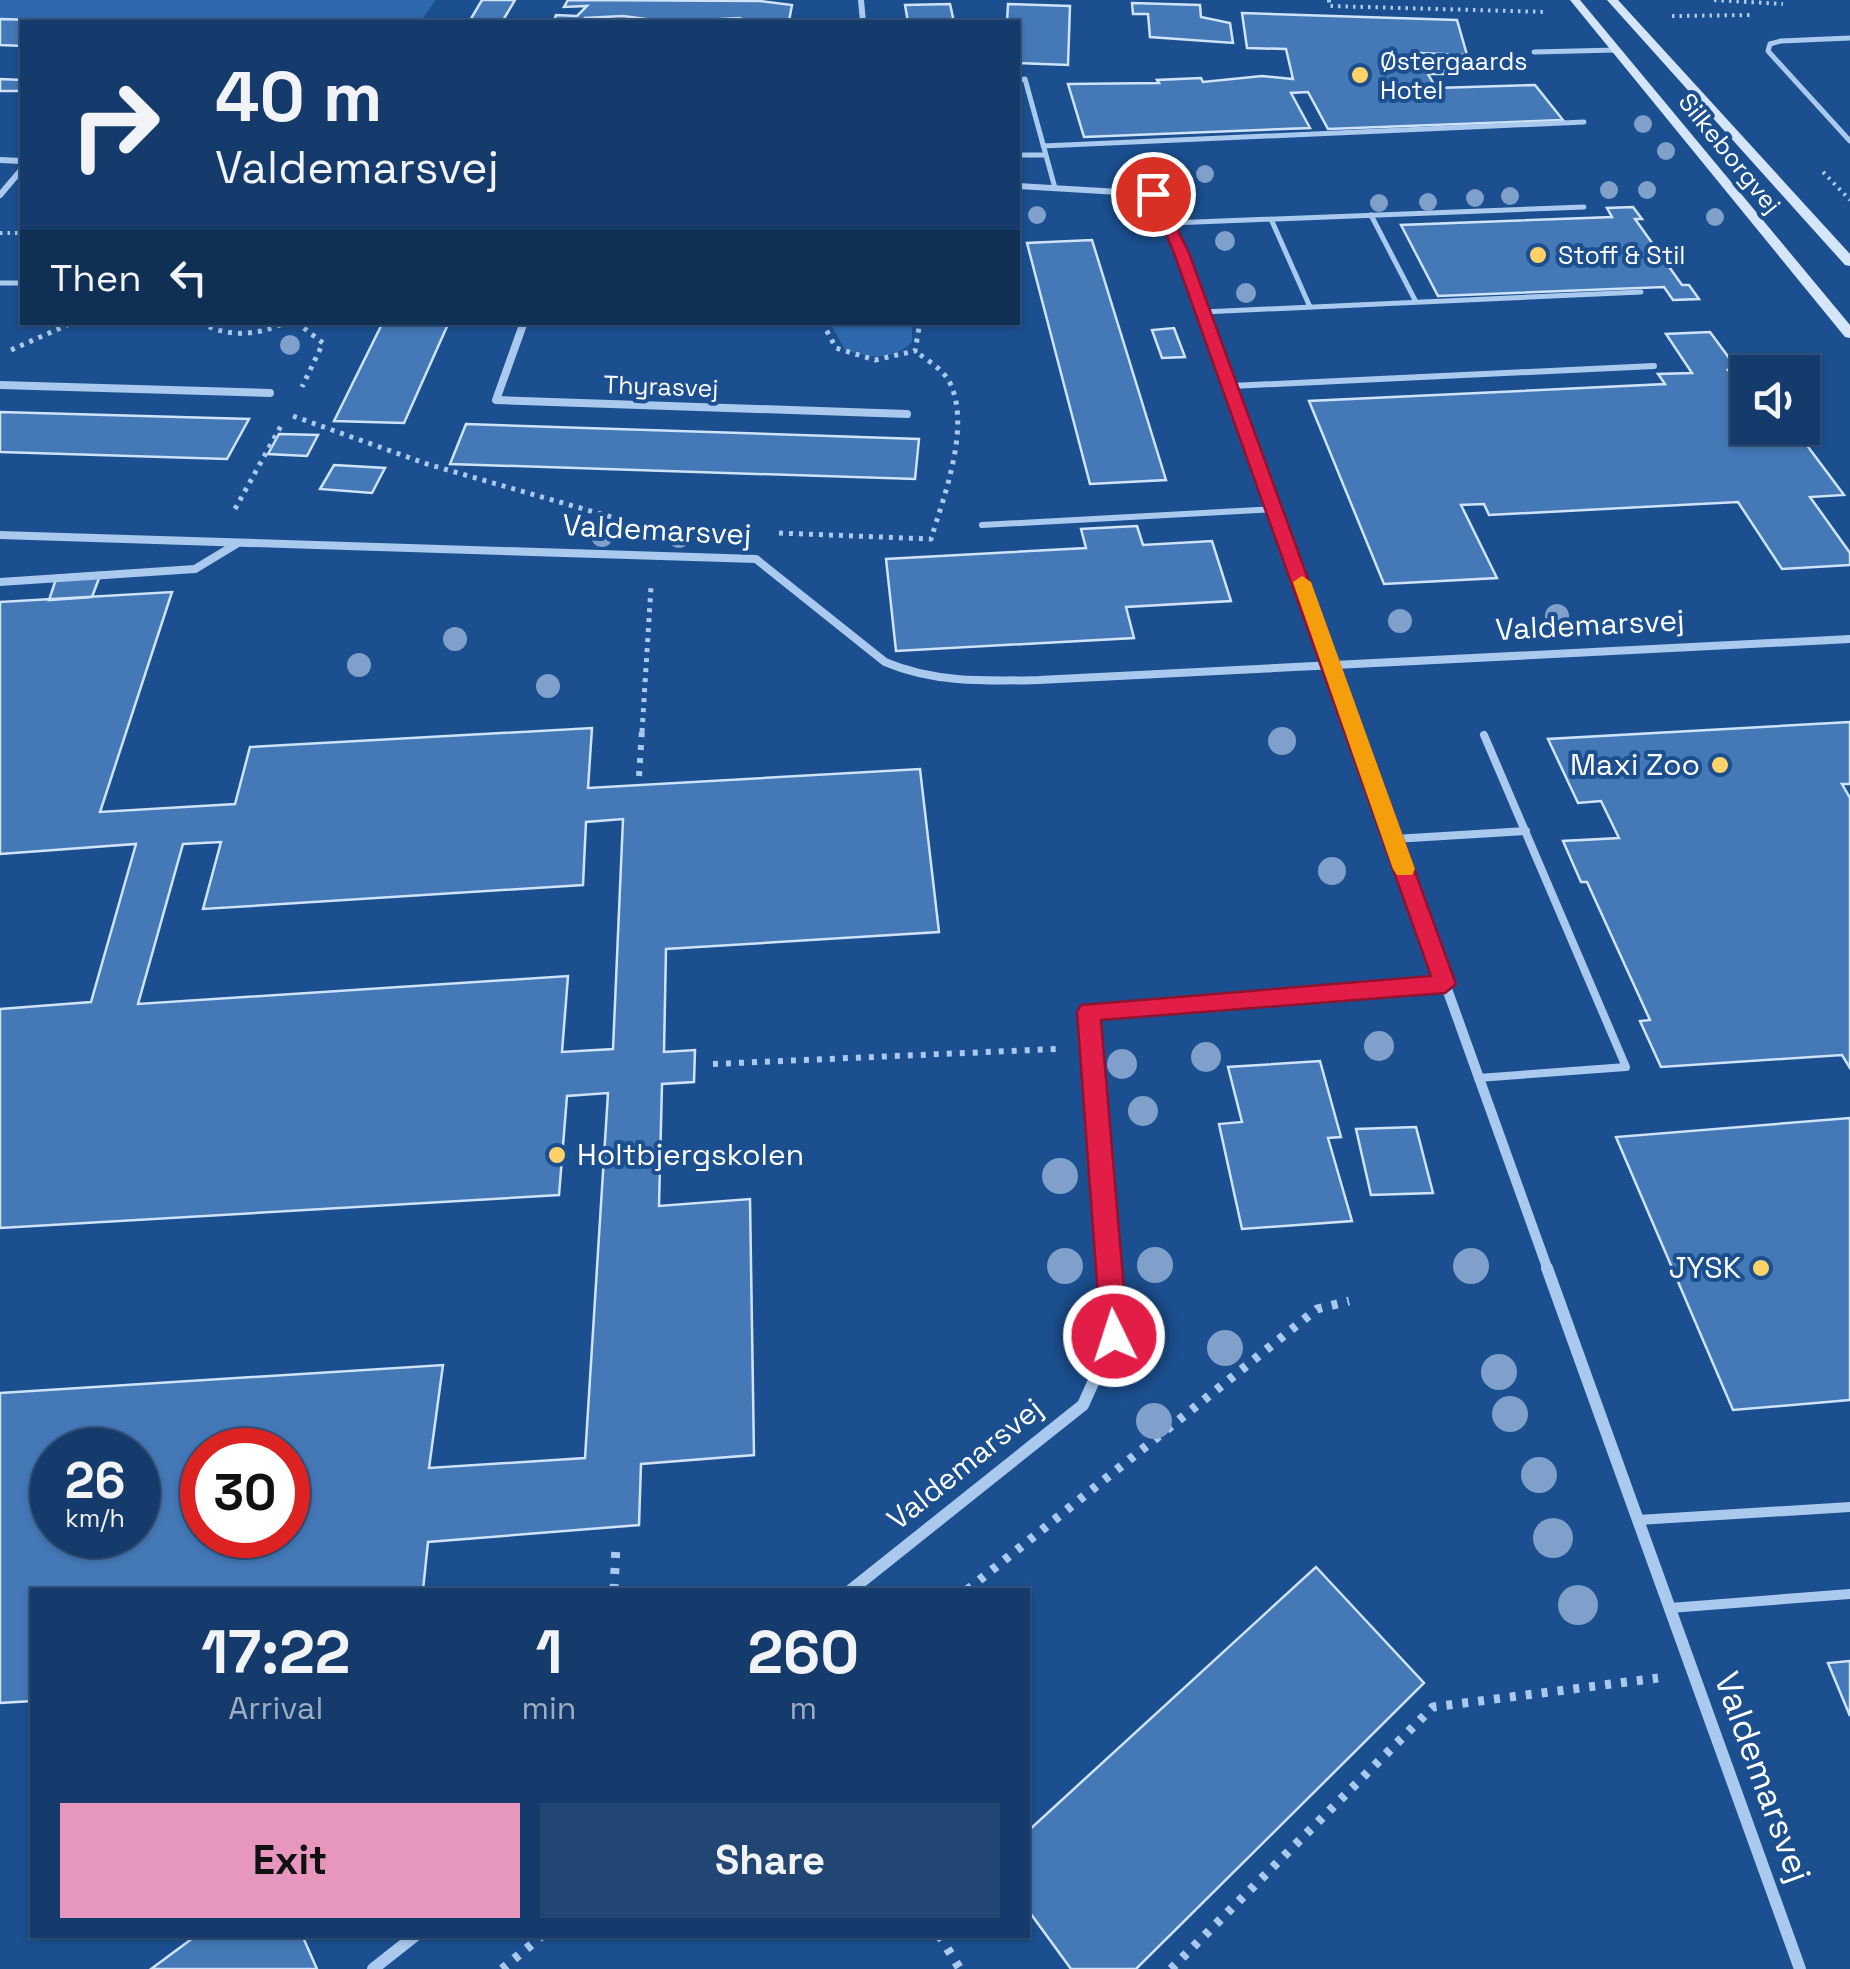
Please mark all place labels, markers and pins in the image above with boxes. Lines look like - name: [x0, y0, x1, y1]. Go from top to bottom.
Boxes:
- place label: Østergaards Hotel: [1380, 45, 1528, 106]
- marker: Østergaards Hotel: [1349, 64, 1371, 86]
- pin: [1111, 152, 1196, 237]
- place label: Stoff & Stil: [1558, 239, 1685, 271]
- marker: Stoff & Stil: [1527, 244, 1549, 266]
- place label: Maxi Zoo: [1570, 745, 1700, 784]
- marker: Maxi Zoo: [1709, 754, 1731, 776]
- place label: Holtbjergskolen: [577, 1135, 804, 1174]
- marker: Holtbjergskolen: [546, 1144, 568, 1166]
- place label: JYSK: [1669, 1248, 1741, 1287]
- marker: JYSK: [1750, 1257, 1772, 1279]

